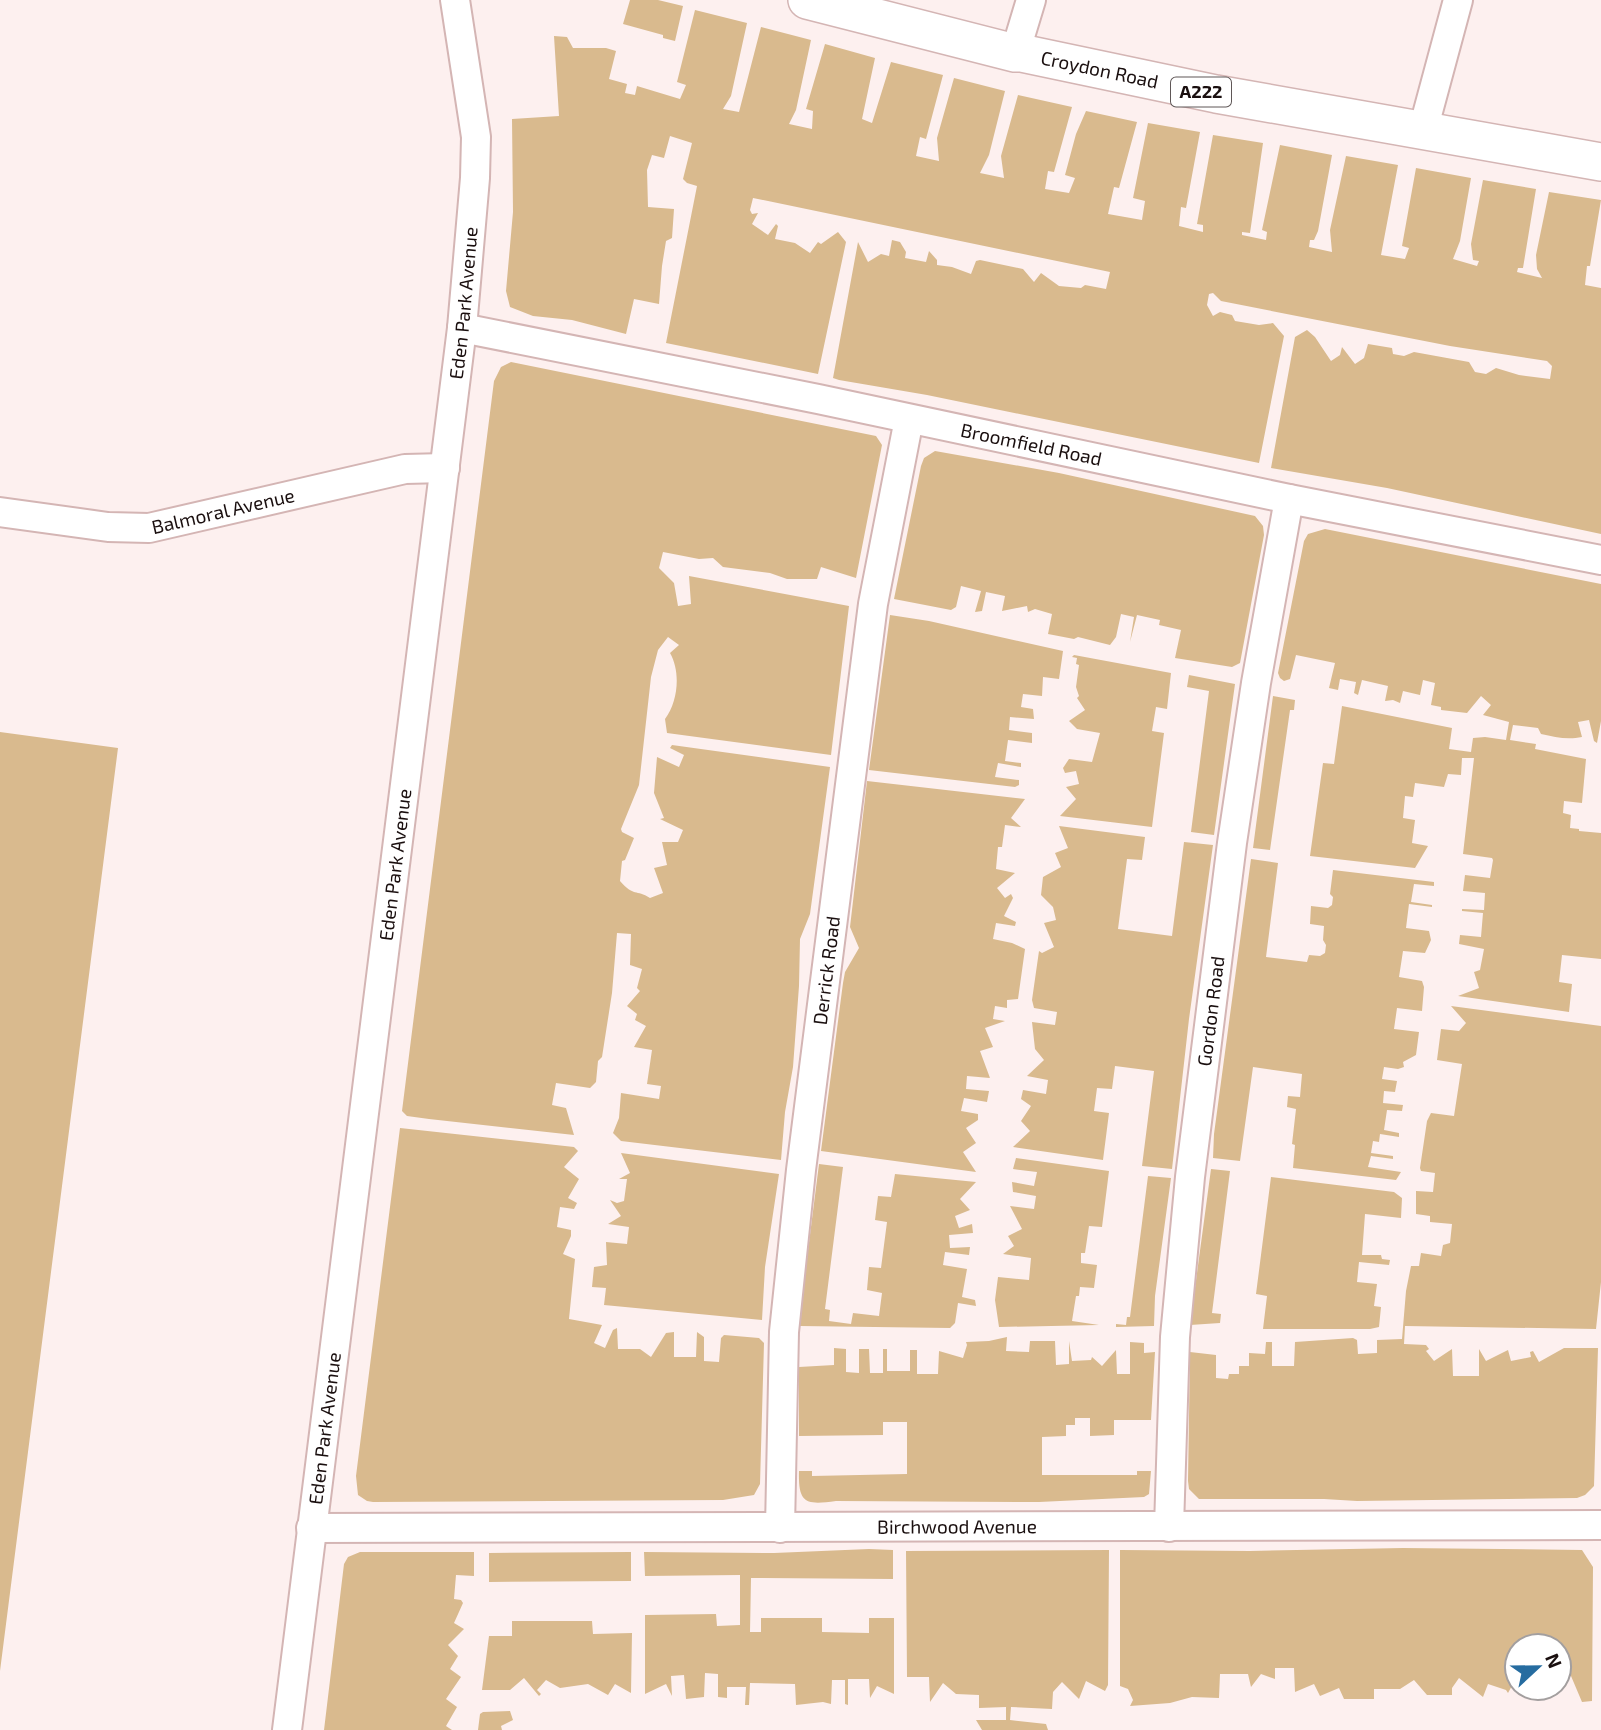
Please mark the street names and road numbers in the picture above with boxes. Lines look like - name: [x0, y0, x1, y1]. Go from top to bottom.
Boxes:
- street label: Croydon Road: [1039, 45, 1161, 93]
- road number: A222: [1171, 78, 1231, 106]
- street label: Eden Park Avenue: [444, 226, 482, 380]
- street label: Broomfield Road: [959, 418, 1104, 470]
- street label: Balmoral Avenue: [149, 483, 297, 538]
- street label: Eden Park Avenue: [374, 787, 415, 942]
- street label: Derrick Road: [808, 915, 844, 1026]
- street label: Gordon Road: [1192, 955, 1229, 1068]
- street label: Eden Park Avenue: [303, 1351, 345, 1506]
- street label: Birchwood Avenue: [877, 1514, 1037, 1538]

